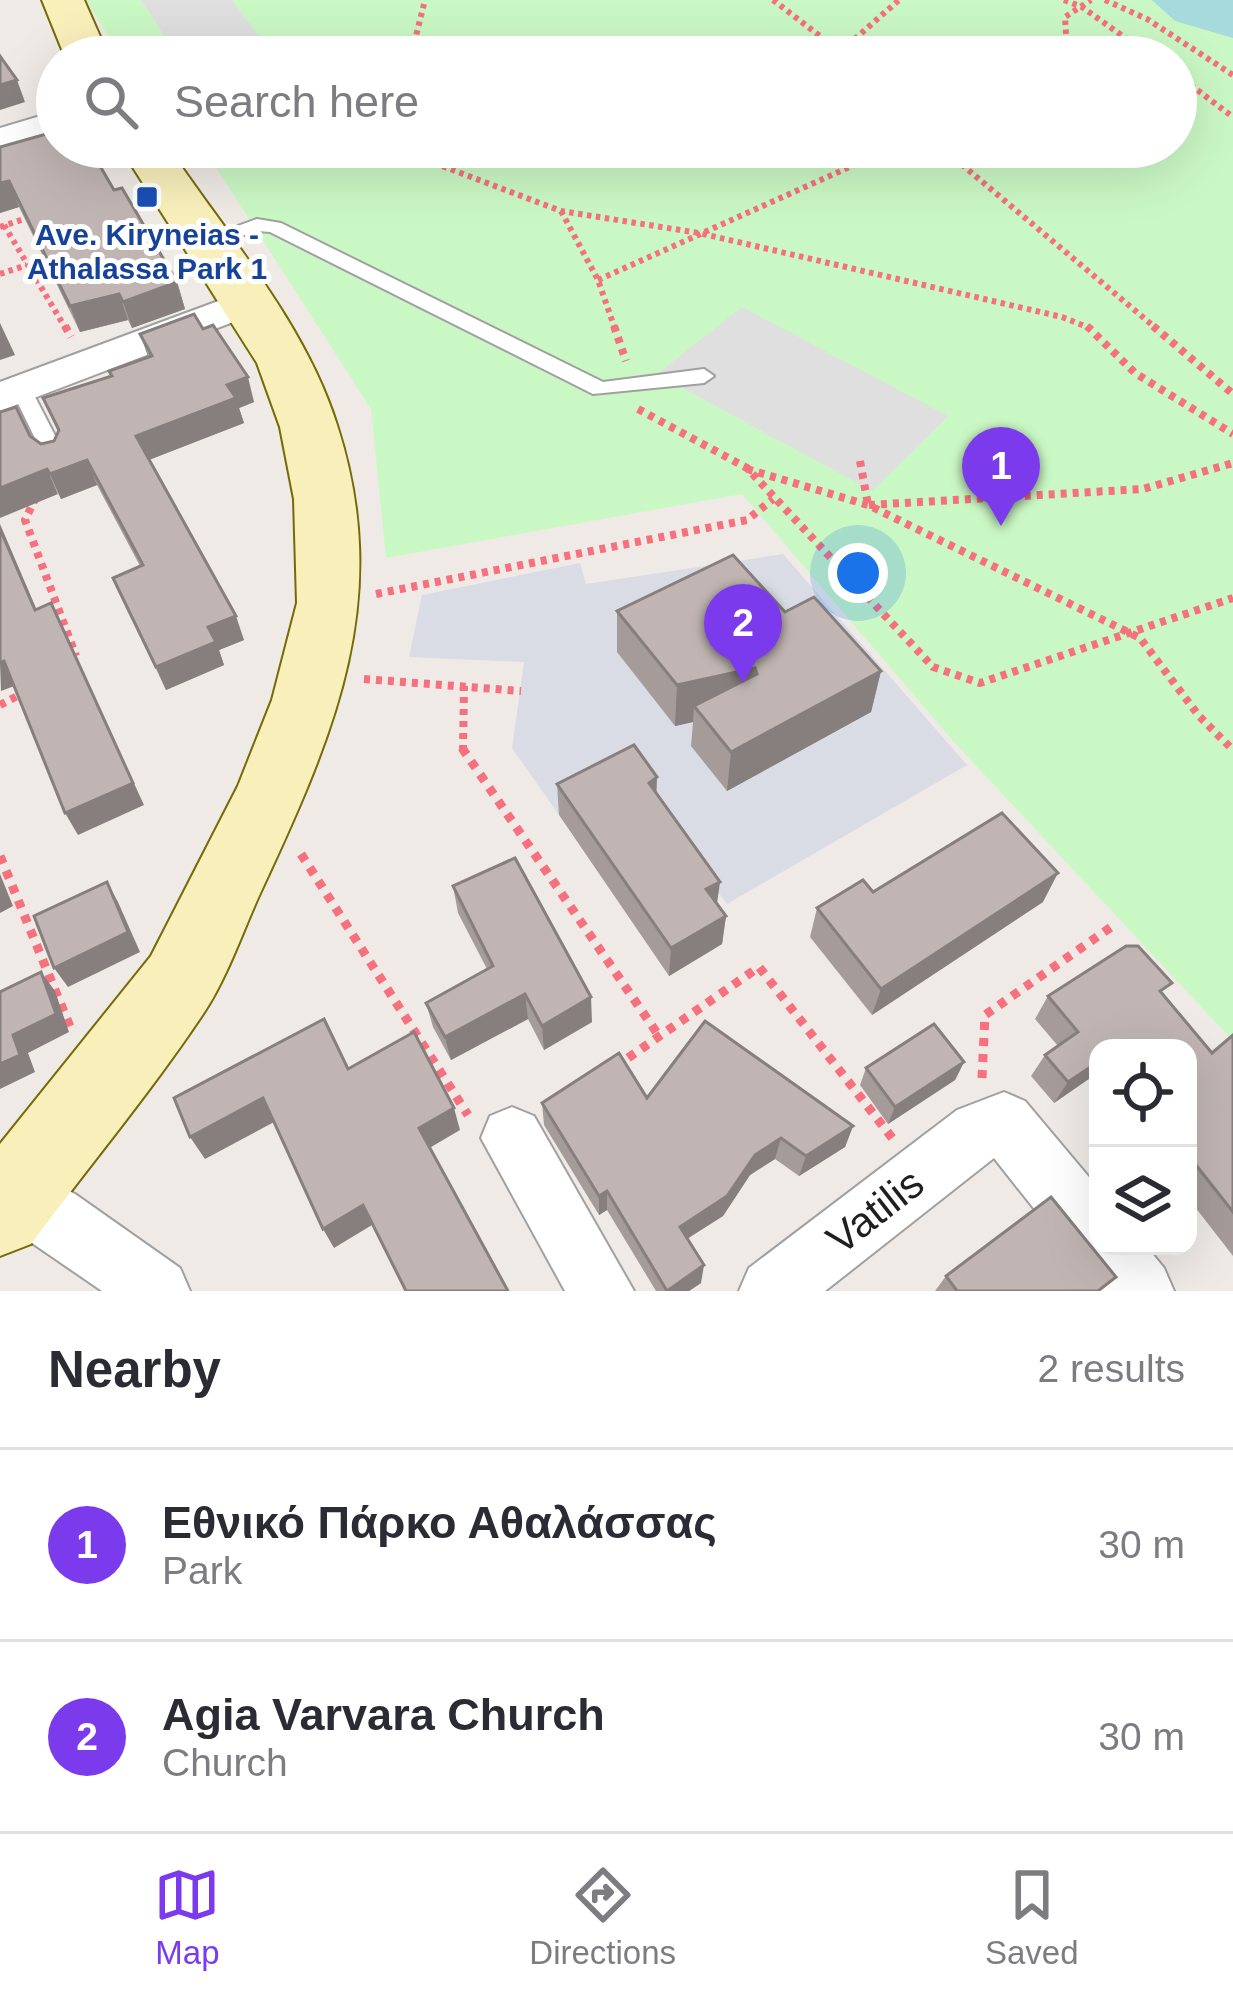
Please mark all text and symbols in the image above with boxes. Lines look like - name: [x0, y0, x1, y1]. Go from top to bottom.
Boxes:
- search box: [36, 36, 1197, 168]
- icon: search: [78, 69, 144, 135]
- text: Search here: [174, 76, 419, 127]
- marker: Ave. Kiryneias - Athalassa Park 1: [134, 184, 160, 210]
- place label: Ave. Kiryneias - Athalassa Park 1: [27, 218, 267, 285]
- pin: 1: [962, 427, 1040, 526]
- your location: [828, 543, 888, 603]
- pin: 2: [704, 584, 782, 683]
- map controls: [1089, 1039, 1197, 1255]
- button: locate: [1089, 1039, 1197, 1147]
- button: layers: [1089, 1147, 1197, 1255]
- street label: Vatilis: [818, 1159, 932, 1263]
- text: Nearby: [48, 1341, 221, 1398]
- text: 2 results: [1038, 1347, 1185, 1390]
- text: Εθνικό Πάρκο Αθαλάσσας: [162, 1497, 717, 1548]
- text: 1: [76, 1523, 98, 1566]
- text: 30 m: [1098, 1523, 1185, 1566]
- text: Park: [162, 1549, 242, 1592]
- text: Agia Varvara Church: [162, 1689, 605, 1740]
- text: 2: [76, 1715, 98, 1758]
- text: 30 m: [1098, 1715, 1185, 1758]
- text: Church: [162, 1741, 288, 1784]
- tab: Map: [154, 1862, 220, 1972]
- tab: Directions: [529, 1862, 676, 1972]
- tab: Saved: [985, 1862, 1079, 1972]

